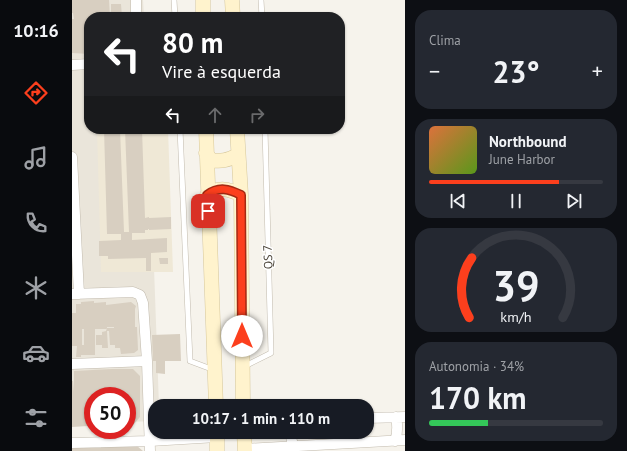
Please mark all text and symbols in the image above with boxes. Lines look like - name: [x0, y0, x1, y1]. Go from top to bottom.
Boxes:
- text: 10:16: [13, 19, 59, 42]
- text: 80 m: [162, 24, 223, 61]
- icon: left: [96, 28, 148, 80]
- text: Clima: [429, 32, 461, 49]
- text: 23°: [492, 52, 540, 91]
- text: −: [429, 57, 440, 85]
- text: +: [592, 57, 603, 85]
- text: Vire à esquerda: [162, 60, 281, 83]
- icon: directions: [22, 79, 50, 107]
- icon: left: [162, 104, 184, 126]
- icon: ahead: [204, 104, 226, 126]
- icon: right: [246, 104, 268, 126]
- text: Northbound: [489, 132, 566, 151]
- icon: music: [22, 144, 50, 172]
- text: June Harbor: [489, 151, 555, 168]
- icon: previous: [447, 190, 469, 212]
- icon: pause: [505, 190, 527, 212]
- icon: next: [563, 190, 585, 212]
- pin: [191, 194, 225, 228]
- icon: arrive: [197, 200, 219, 222]
- icon: phone: [22, 209, 50, 237]
- street label: QS 7: [260, 245, 275, 269]
- text: 39: [492, 259, 540, 312]
- icon: climate: [22, 274, 50, 302]
- text: km/h: [500, 307, 532, 326]
- position arrow: [221, 315, 263, 357]
- icon: car: [22, 339, 50, 367]
- text: Autonomia · 34%: [429, 358, 524, 375]
- text: 170 km: [429, 378, 527, 417]
- speed limit sign: 50: [84, 387, 136, 439]
- icon: filters: [22, 404, 50, 432]
- text: 10:17 · 1 min · 110 m: [192, 409, 330, 428]

